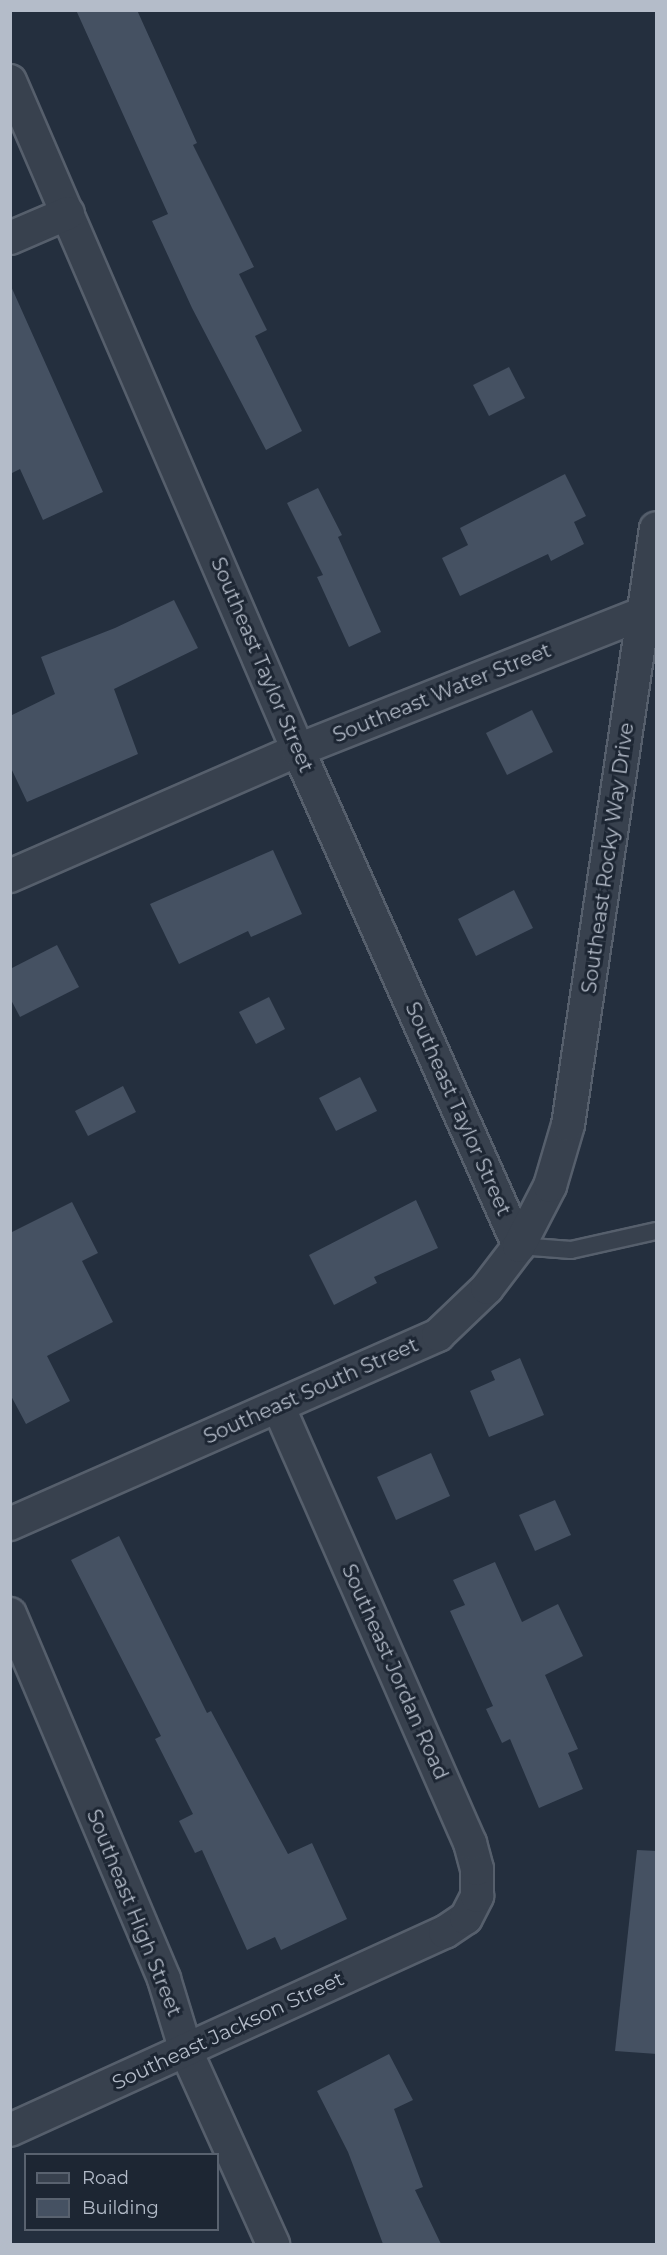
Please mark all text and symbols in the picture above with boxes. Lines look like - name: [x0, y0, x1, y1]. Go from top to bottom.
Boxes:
- street label: Southeast Taylor Street: [206, 554, 318, 776]
- street label: Southeast Water Street: [329, 638, 555, 748]
- street label: Southeast Rocky Way Drive: [577, 721, 639, 995]
- street label: Southeast Taylor Street: [400, 998, 516, 1220]
- street label: Southeast South Street: [200, 1333, 422, 1449]
- street label: Southeast Jordan Road: [337, 1561, 453, 1783]
- street label: Southeast High Street: [81, 1806, 187, 2020]
- street label: Southeast Jackson Street: [108, 1967, 348, 2095]
- legend: [24, 2153, 219, 2231]
- text: Road: [82, 2167, 129, 2189]
- text: Building: [82, 2197, 159, 2219]

